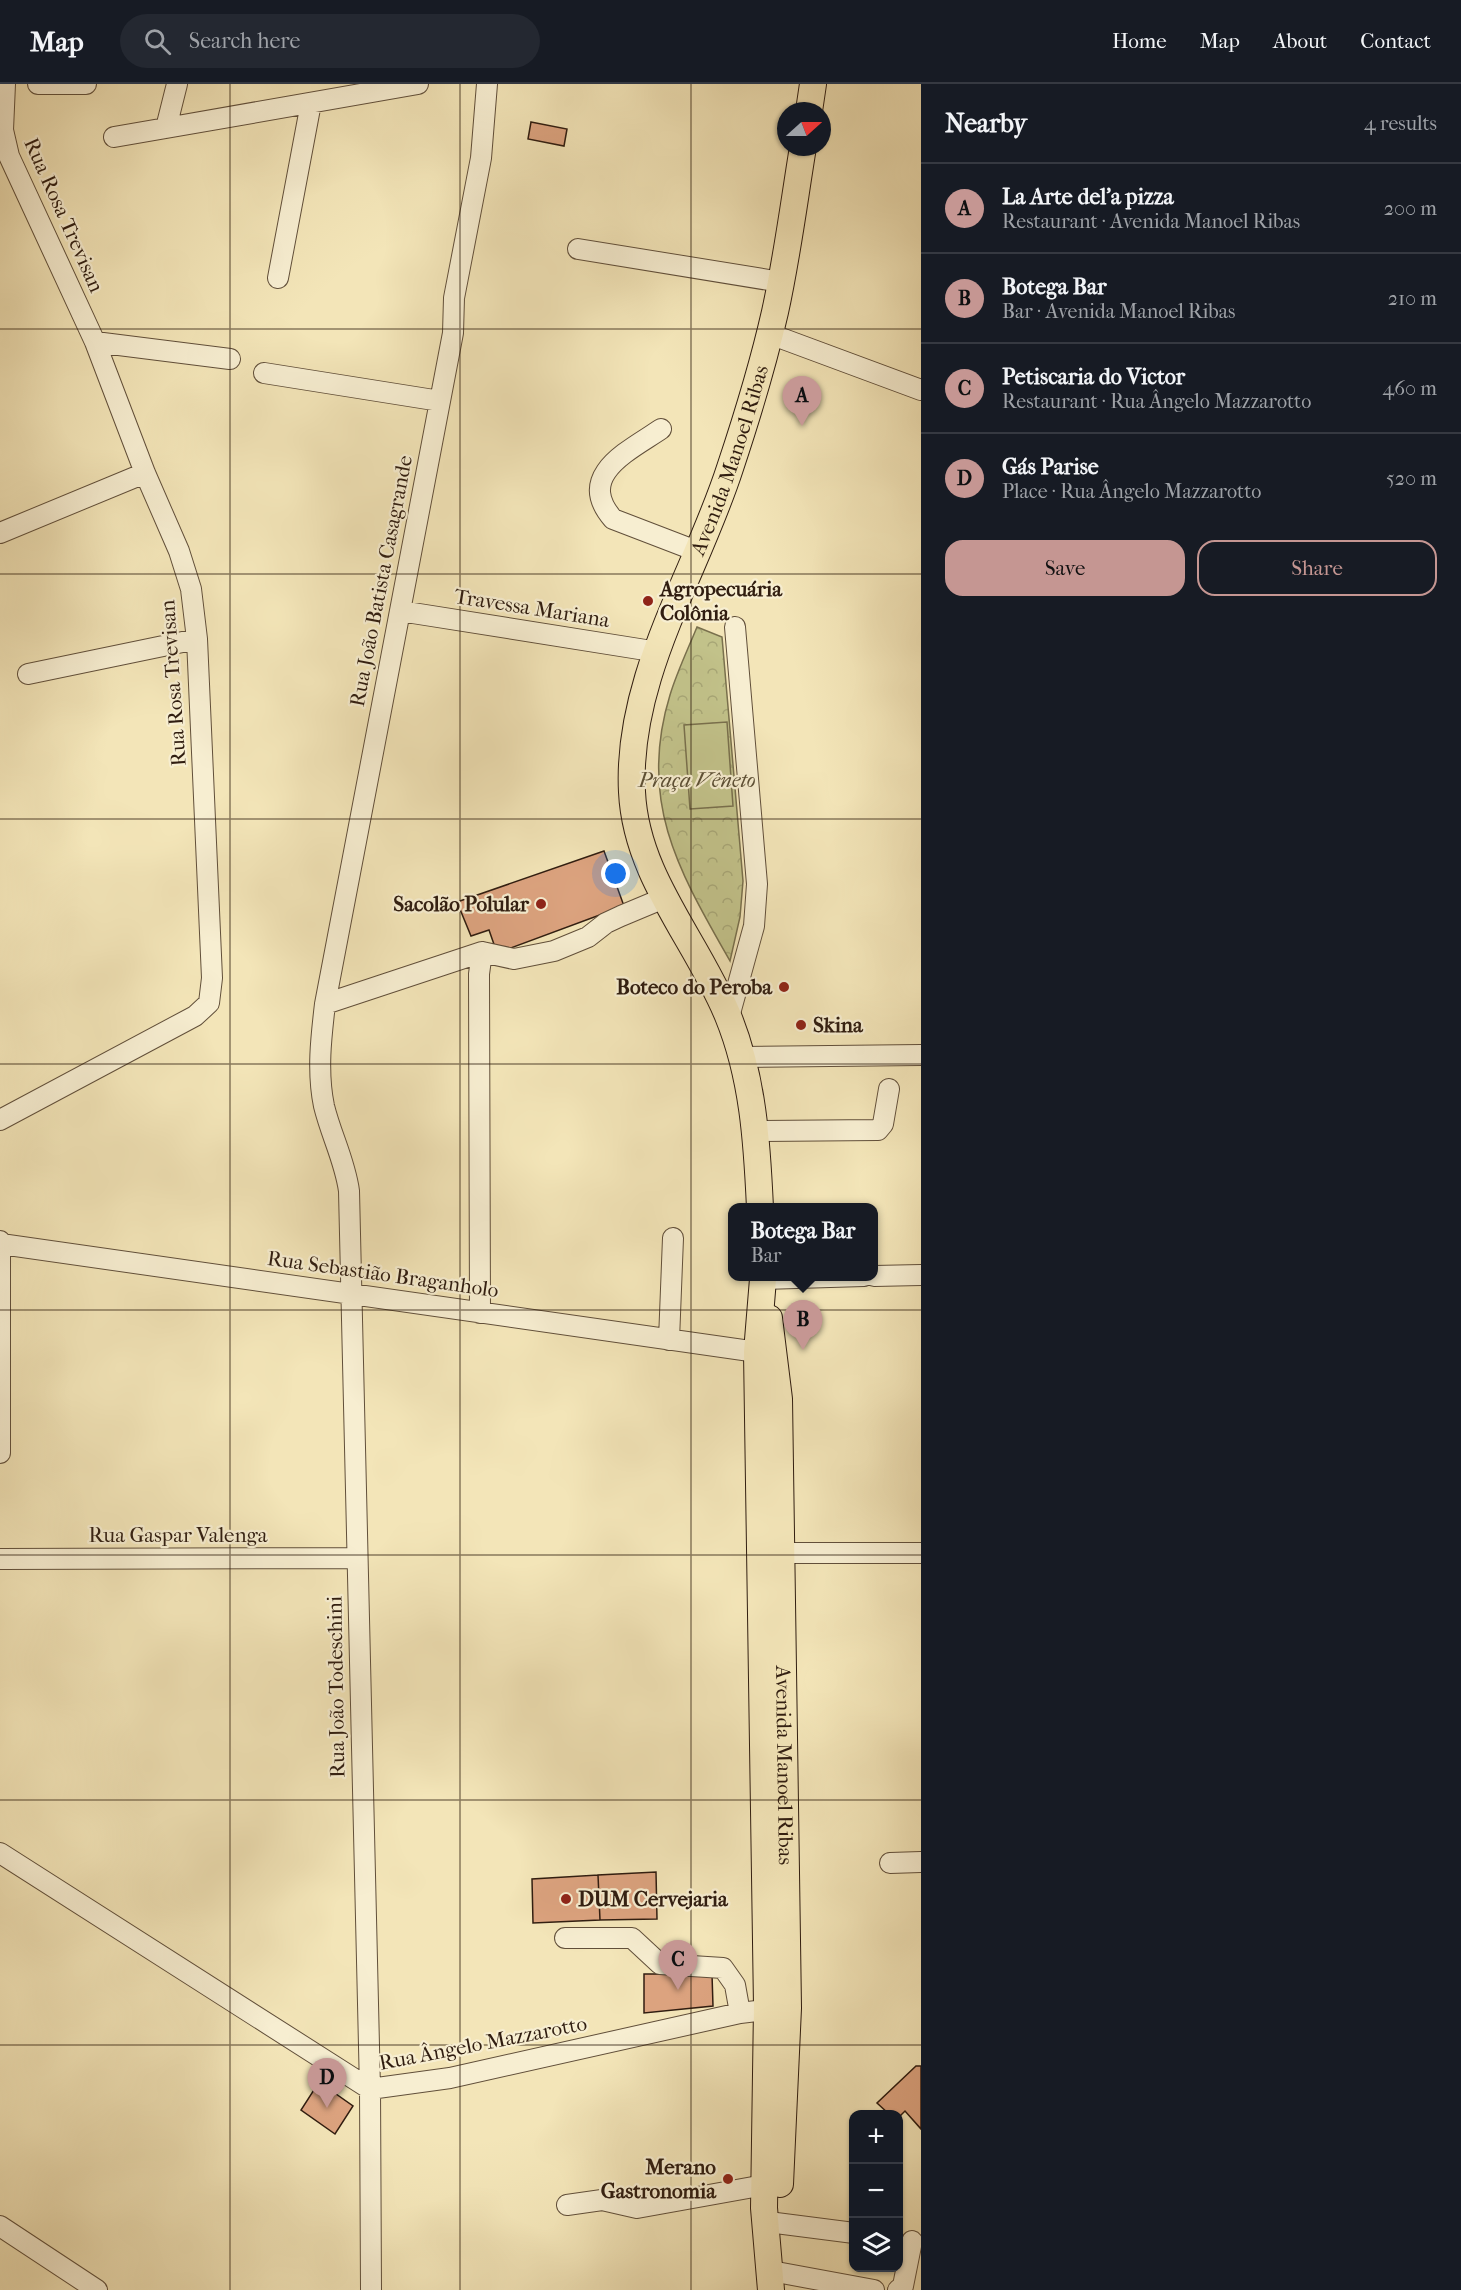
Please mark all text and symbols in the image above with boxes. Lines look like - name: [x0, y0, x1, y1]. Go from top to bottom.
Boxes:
- search box: [120, 14, 540, 68]
- text: Map: [30, 25, 84, 58]
- icon: search: [141, 25, 174, 58]
- text: Search here: [189, 28, 300, 54]
- text: Home: [1112, 29, 1167, 53]
- text: Map: [1200, 29, 1240, 53]
- text: About: [1273, 29, 1327, 53]
- text: Contact: [1360, 29, 1431, 53]
- north arrow: [777, 102, 831, 156]
- text: Nearby: [945, 108, 1027, 139]
- text: 4 results: [1364, 112, 1437, 135]
- street label: Rua Rosa Trevisan: [19, 134, 109, 296]
- text: La Arte del'a pizza: [1002, 184, 1174, 210]
- text: A: [958, 197, 971, 220]
- text: 200 m: [1384, 197, 1437, 220]
- text: Restaurant · Avenida Manoel Ribas: [1002, 210, 1300, 233]
- text: Botega Bar: [1002, 274, 1107, 300]
- text: B: [958, 287, 971, 310]
- text: 210 m: [1388, 287, 1437, 310]
- text: Bar · Avenida Manoel Ribas: [1002, 300, 1235, 323]
- street label: Avenida Manoel Ribas: [685, 362, 773, 560]
- text: Petiscaria do Victor: [1002, 364, 1185, 390]
- pin: A: [782, 376, 822, 426]
- text: C: [958, 377, 971, 400]
- text: 460 m: [1382, 377, 1437, 400]
- text: Restaurant · Rua Ângelo Mazzarotto: [1002, 390, 1311, 413]
- street label: Rua João Batista Casagrande: [345, 453, 417, 709]
- text: Gás Parise: [1002, 454, 1099, 480]
- text: D: [957, 467, 972, 490]
- text: 520 m: [1386, 467, 1437, 490]
- text: Place · Rua Ângelo Mazzarotto: [1002, 480, 1261, 503]
- button: Save: [945, 540, 1185, 596]
- button: Share: [1197, 540, 1437, 596]
- place label: Agropecuária Colônia: [658, 577, 783, 625]
- street label: Travessa Mariana: [453, 584, 612, 632]
- marker: Agropecuária Colônia: [641, 594, 655, 608]
- street label: Rua Rosa Trevisan: [155, 599, 191, 767]
- park label: Praça Vêneto: [637, 768, 756, 792]
- your location: [601, 859, 630, 888]
- place label: Sacolão Polular: [393, 892, 530, 916]
- marker: Sacolão Polular: [534, 897, 548, 911]
- place label: Boteco do Peroba: [616, 975, 773, 999]
- marker: Boteco do Peroba: [777, 980, 791, 994]
- place label: Skina: [813, 1013, 864, 1037]
- marker: Skina: [794, 1018, 808, 1032]
- popup: [728, 1203, 878, 1281]
- text: Botega Bar: [751, 1218, 855, 1244]
- text: Bar: [751, 1244, 781, 1267]
- street label: Rua Sebastião Braganholo: [266, 1246, 500, 1302]
- pin: B: [784, 1300, 822, 1350]
- street label: Rua Gaspar Valenga: [88, 1523, 268, 1547]
- street label: Rua João Todeschini: [322, 1596, 350, 1778]
- street label: Avenida Manoel Ribas: [771, 1664, 798, 1866]
- place label: DUM Cervejaria: [578, 1887, 729, 1911]
- marker: DUM Cervejaria: [559, 1892, 573, 1906]
- pin: C: [658, 1940, 698, 1990]
- street label: Rua Ângelo Mazzarotto: [377, 2011, 589, 2075]
- pin: D: [308, 2058, 346, 2108]
- map controls: [849, 2110, 903, 2272]
- button: +: [849, 2110, 903, 2164]
- place label: Merano Gastronomia: [601, 2155, 717, 2203]
- button: −: [849, 2164, 903, 2218]
- marker: Merano Gastronomia: [721, 2172, 735, 2186]
- button: layers: [849, 2218, 903, 2272]

